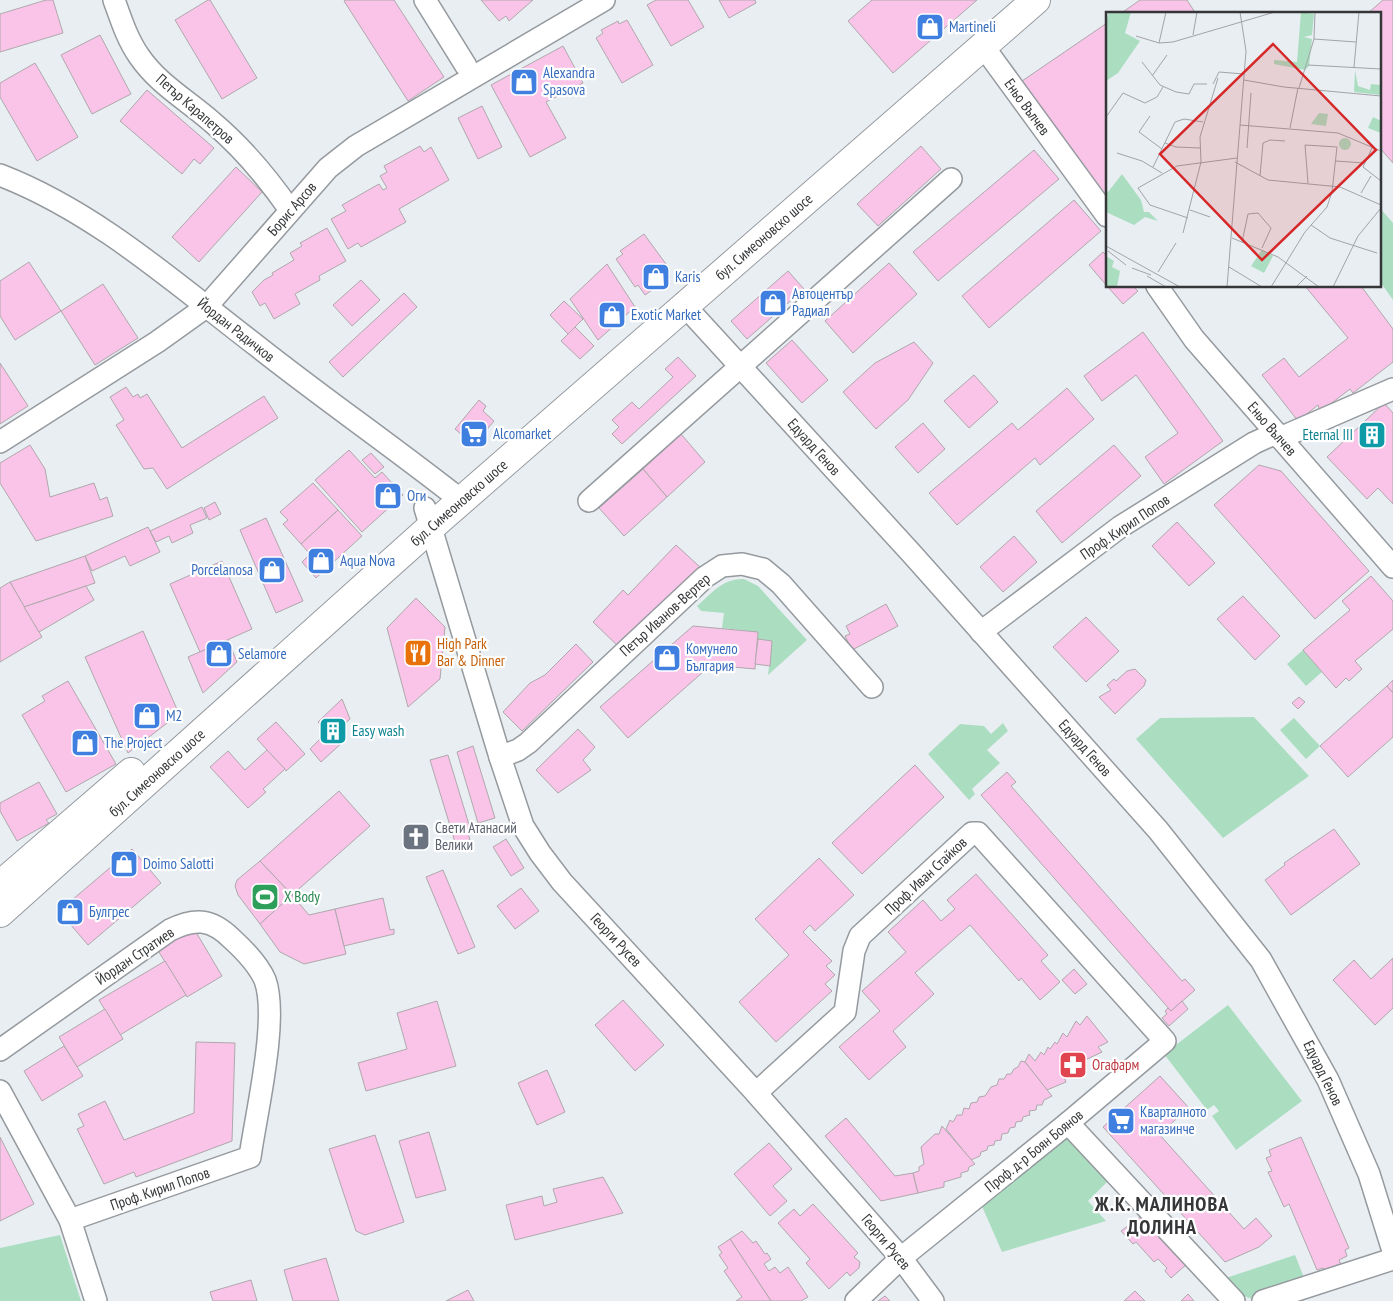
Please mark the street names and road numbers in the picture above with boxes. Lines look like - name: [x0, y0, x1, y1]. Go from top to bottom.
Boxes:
- street label: Петър Карапетров: [152, 70, 238, 148]
- street label: Еньо Вълчев: [1000, 75, 1054, 139]
- street label: Борис Арсов: [263, 178, 320, 240]
- street label: бул. Симеоновско шосе: [711, 189, 816, 284]
- street label: Йордан Радичков: [194, 293, 279, 366]
- street label: Еньо Вълчев: [1244, 398, 1301, 460]
- street label: Едуард Генов: [784, 414, 845, 479]
- street label: бул. Симеоновско шосе: [406, 455, 511, 550]
- street label: Проф. Кирил Попов: [1076, 490, 1173, 563]
- street label: Петър Иванов-Вертер: [615, 569, 714, 660]
- street label: Едуард Генов: [1055, 715, 1116, 780]
- street label: бул. Симеоновско шосе: [105, 724, 209, 821]
- street label: Проф. Иван Стайков: [881, 833, 971, 919]
- street label: Георги Русев: [587, 909, 646, 971]
- street label: Йордан Стратиев: [92, 922, 178, 989]
- street label: Едуард Генов: [1300, 1037, 1347, 1108]
- street label: Проф. д-р Боян Боянов: [981, 1105, 1087, 1196]
- street label: Проф. Кирил Попов: [108, 1163, 212, 1214]
- street label: Георги Русев: [858, 1210, 915, 1273]

